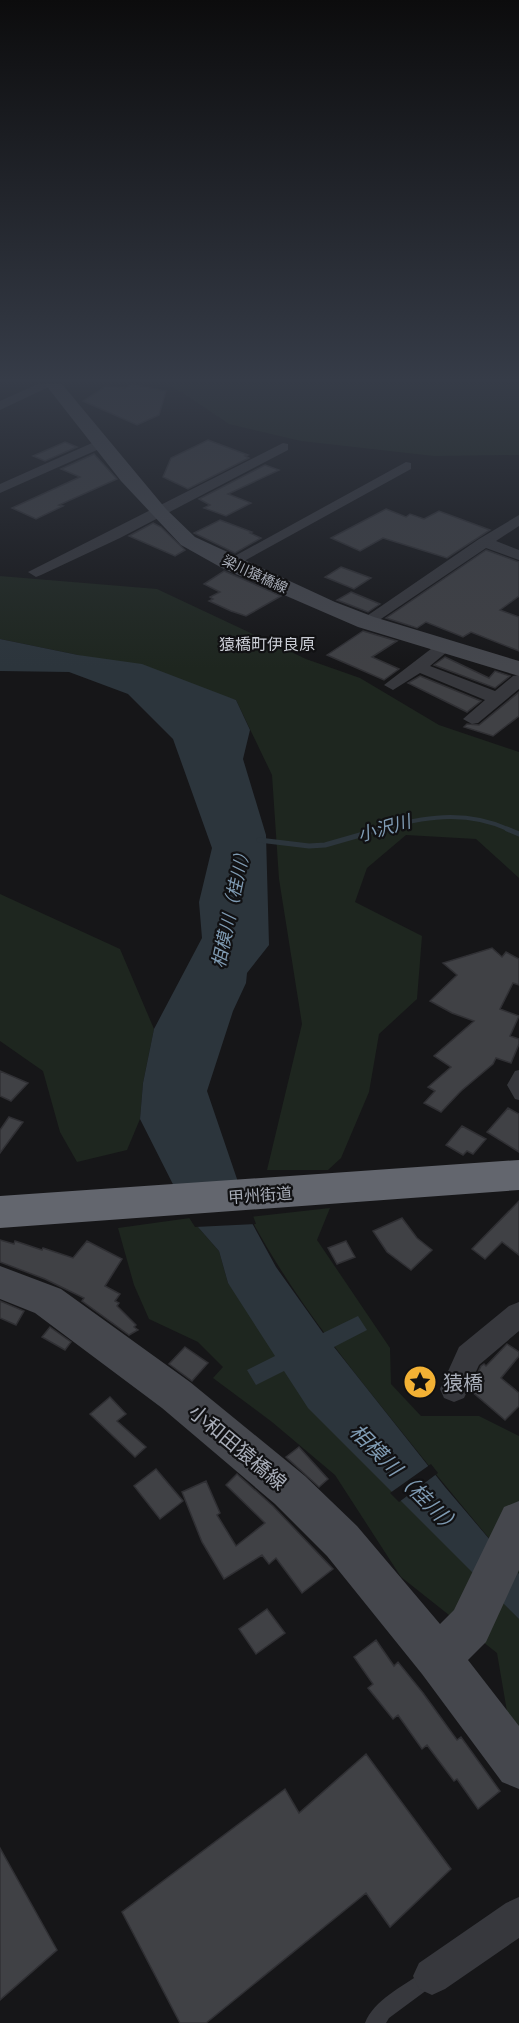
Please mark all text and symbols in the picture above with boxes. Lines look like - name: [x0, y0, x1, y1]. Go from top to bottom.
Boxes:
- street label: 梁川猿橋線: [220, 552, 290, 596]
- district label: 猿橋町伊良原: [219, 635, 315, 653]
- water label: 小沢川: [355, 810, 415, 846]
- water label: 相模川（桂川）: [208, 842, 254, 970]
- street label: 甲州街道: [227, 1184, 293, 1206]
- place icon: 猿橋: [402, 1364, 438, 1400]
- place label: 猿橋: [443, 1371, 483, 1394]
- street label: 小和田猿橋線: [185, 1400, 291, 1494]
- water label: 相模川（桂川）: [346, 1419, 466, 1539]

